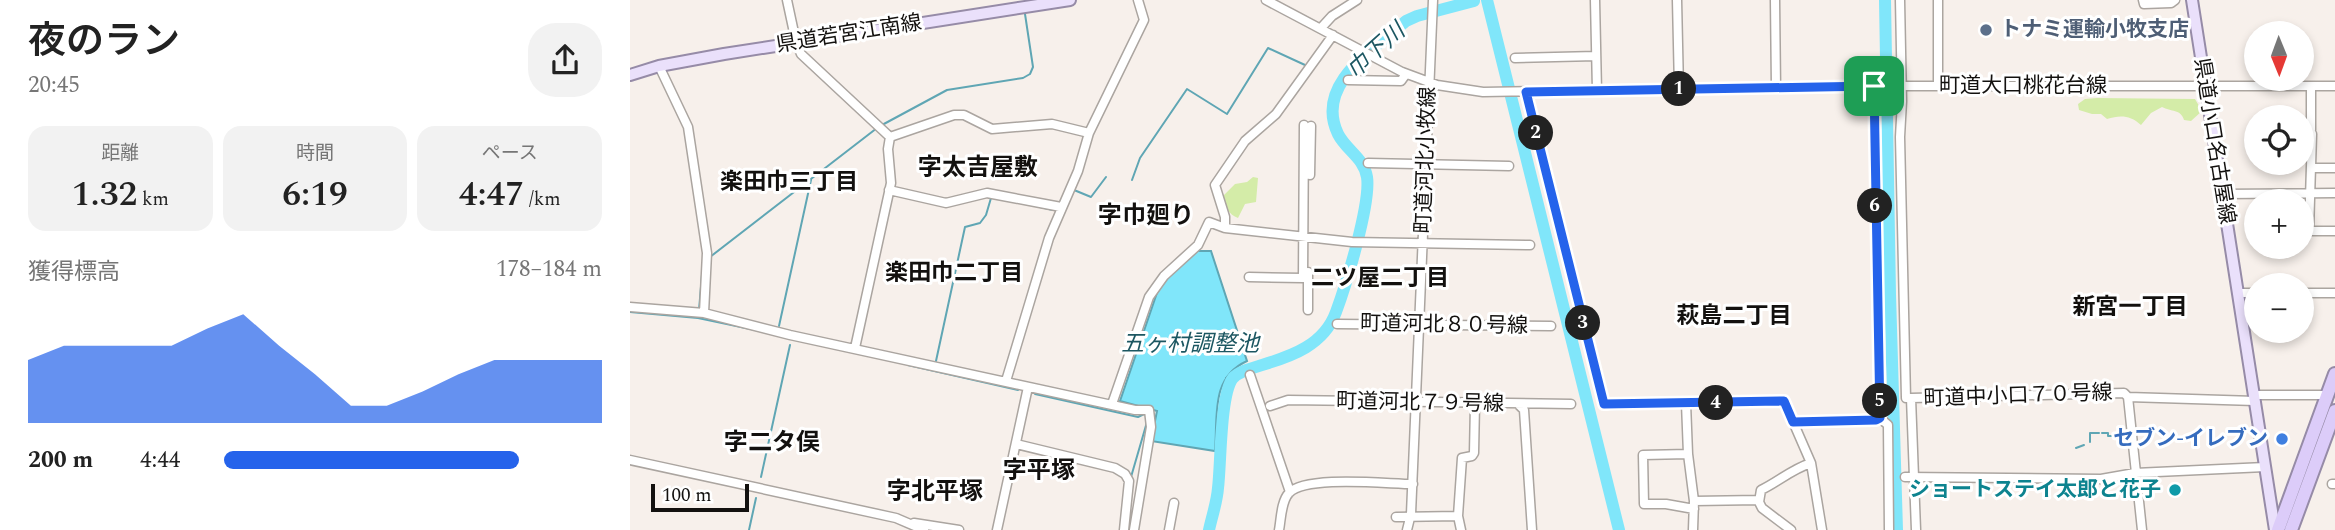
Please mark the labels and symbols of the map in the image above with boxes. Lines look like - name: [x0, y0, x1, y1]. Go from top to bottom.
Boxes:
- street label: 県道若宮江南線: [774, 7, 924, 61]
- water label: 巾下川: [1339, 13, 1416, 87]
- place label: トナミ運輸小牧支店: [2000, 14, 2189, 46]
- north arrow: [2244, 21, 2314, 91]
- marker: トナミ運輸小牧支店: [1978, 22, 1994, 38]
- pin: [1844, 56, 1904, 116]
- street label: 県道小口名古屋線: [2185, 56, 2243, 226]
- street label: 町道大口桃花台線: [1939, 70, 2107, 102]
- pin: 1: [1662, 72, 1696, 106]
- street label: 町道河北小牧線: [1407, 86, 1445, 234]
- pin: 2: [1518, 116, 1553, 150]
- district label: 字太吉屋敷: [918, 150, 1038, 186]
- district label: 楽田巾三丁目: [720, 165, 858, 200]
- pin: 6: [1858, 188, 1892, 224]
- district label: 字巾廻り: [1098, 198, 1194, 234]
- district label: 楽田巾二丁目: [885, 256, 1023, 291]
- district label: 二ツ屋二丁目: [1311, 261, 1449, 296]
- district label: 新宮一丁目: [2073, 290, 2188, 325]
- district label: 萩島二丁目: [1677, 299, 1792, 334]
- pin: 3: [1566, 306, 1600, 340]
- street label: 町道河北８０号線: [1360, 308, 1528, 342]
- water label: 五ヶ村調整池: [1121, 327, 1261, 362]
- street label: 町道中小口７０号線: [1923, 377, 2113, 415]
- pin: 5: [1862, 384, 1898, 418]
- street label: 町道河北７９号線: [1336, 386, 1504, 420]
- pin: 4: [1698, 386, 1734, 420]
- place label: セブン-イレブン: [2113, 423, 2268, 455]
- district label: 字二タ俣: [724, 425, 820, 461]
- marker: セブン-イレブン: [2274, 431, 2290, 447]
- district label: 字平塚: [1003, 453, 1075, 489]
- district label: 字北平塚: [887, 474, 983, 510]
- place label: ショートステイ太郎と花子: [1909, 474, 2161, 506]
- scale bar: [651, 481, 749, 513]
- marker: ショートステイ太郎と花子: [2167, 482, 2183, 498]

